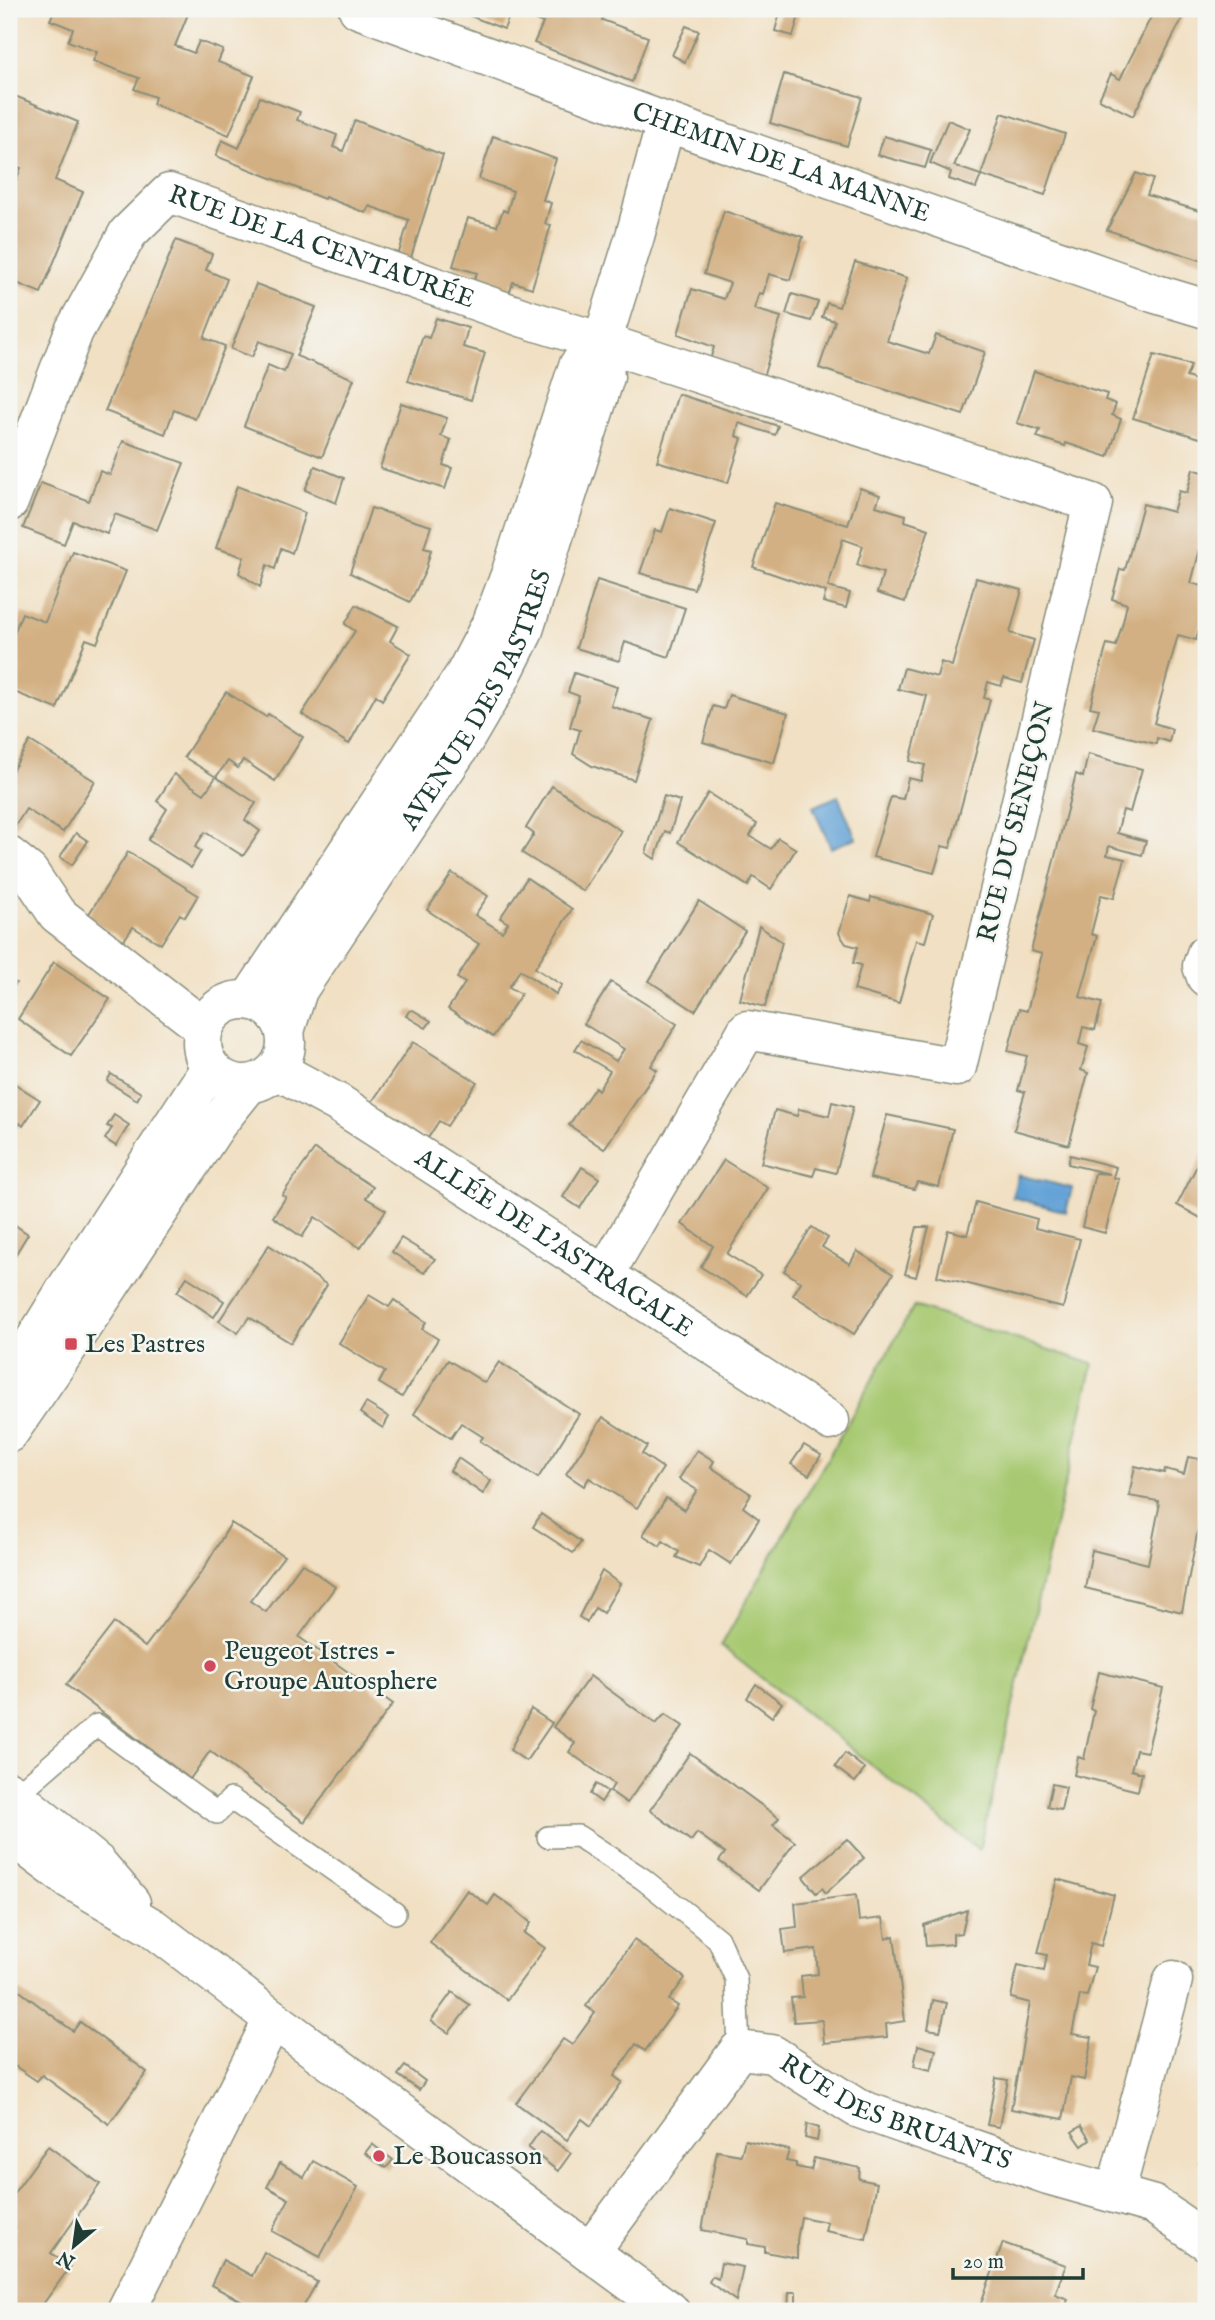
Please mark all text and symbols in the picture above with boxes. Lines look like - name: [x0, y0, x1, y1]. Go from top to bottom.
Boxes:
- street label: CHEMIN DE LA MANNE: [627, 94, 935, 230]
- street label: RUE DE LA CENTAURÉE: [164, 178, 479, 316]
- street label: AVENUE DES PASTRES: [392, 565, 559, 837]
- street label: RUE DU SENEÇON: [970, 698, 1062, 946]
- street label: ALLÉE DE L'ASTRAGALE: [408, 1140, 700, 1345]
- place label: Les Pastres: [85, 1328, 205, 1361]
- marker: Les Pastres: [63, 1336, 79, 1352]
- place label: Peugeot Istres - Groupe Autosphere: [224, 1635, 438, 1698]
- marker: Peugeot Istres - Groupe Autosphere: [202, 1658, 218, 1674]
- street label: RUE DES BRUANTS: [773, 2047, 1016, 2177]
- place label: Le Boucasson: [393, 2140, 543, 2173]
- marker: Le Boucasson: [371, 2148, 387, 2164]
- north arrow: [38, 2212, 108, 2282]
- scale bar: [953, 2236, 1082, 2280]
- text: N: [53, 2244, 81, 2274]
- text: 20 m: [963, 2249, 1004, 2276]

